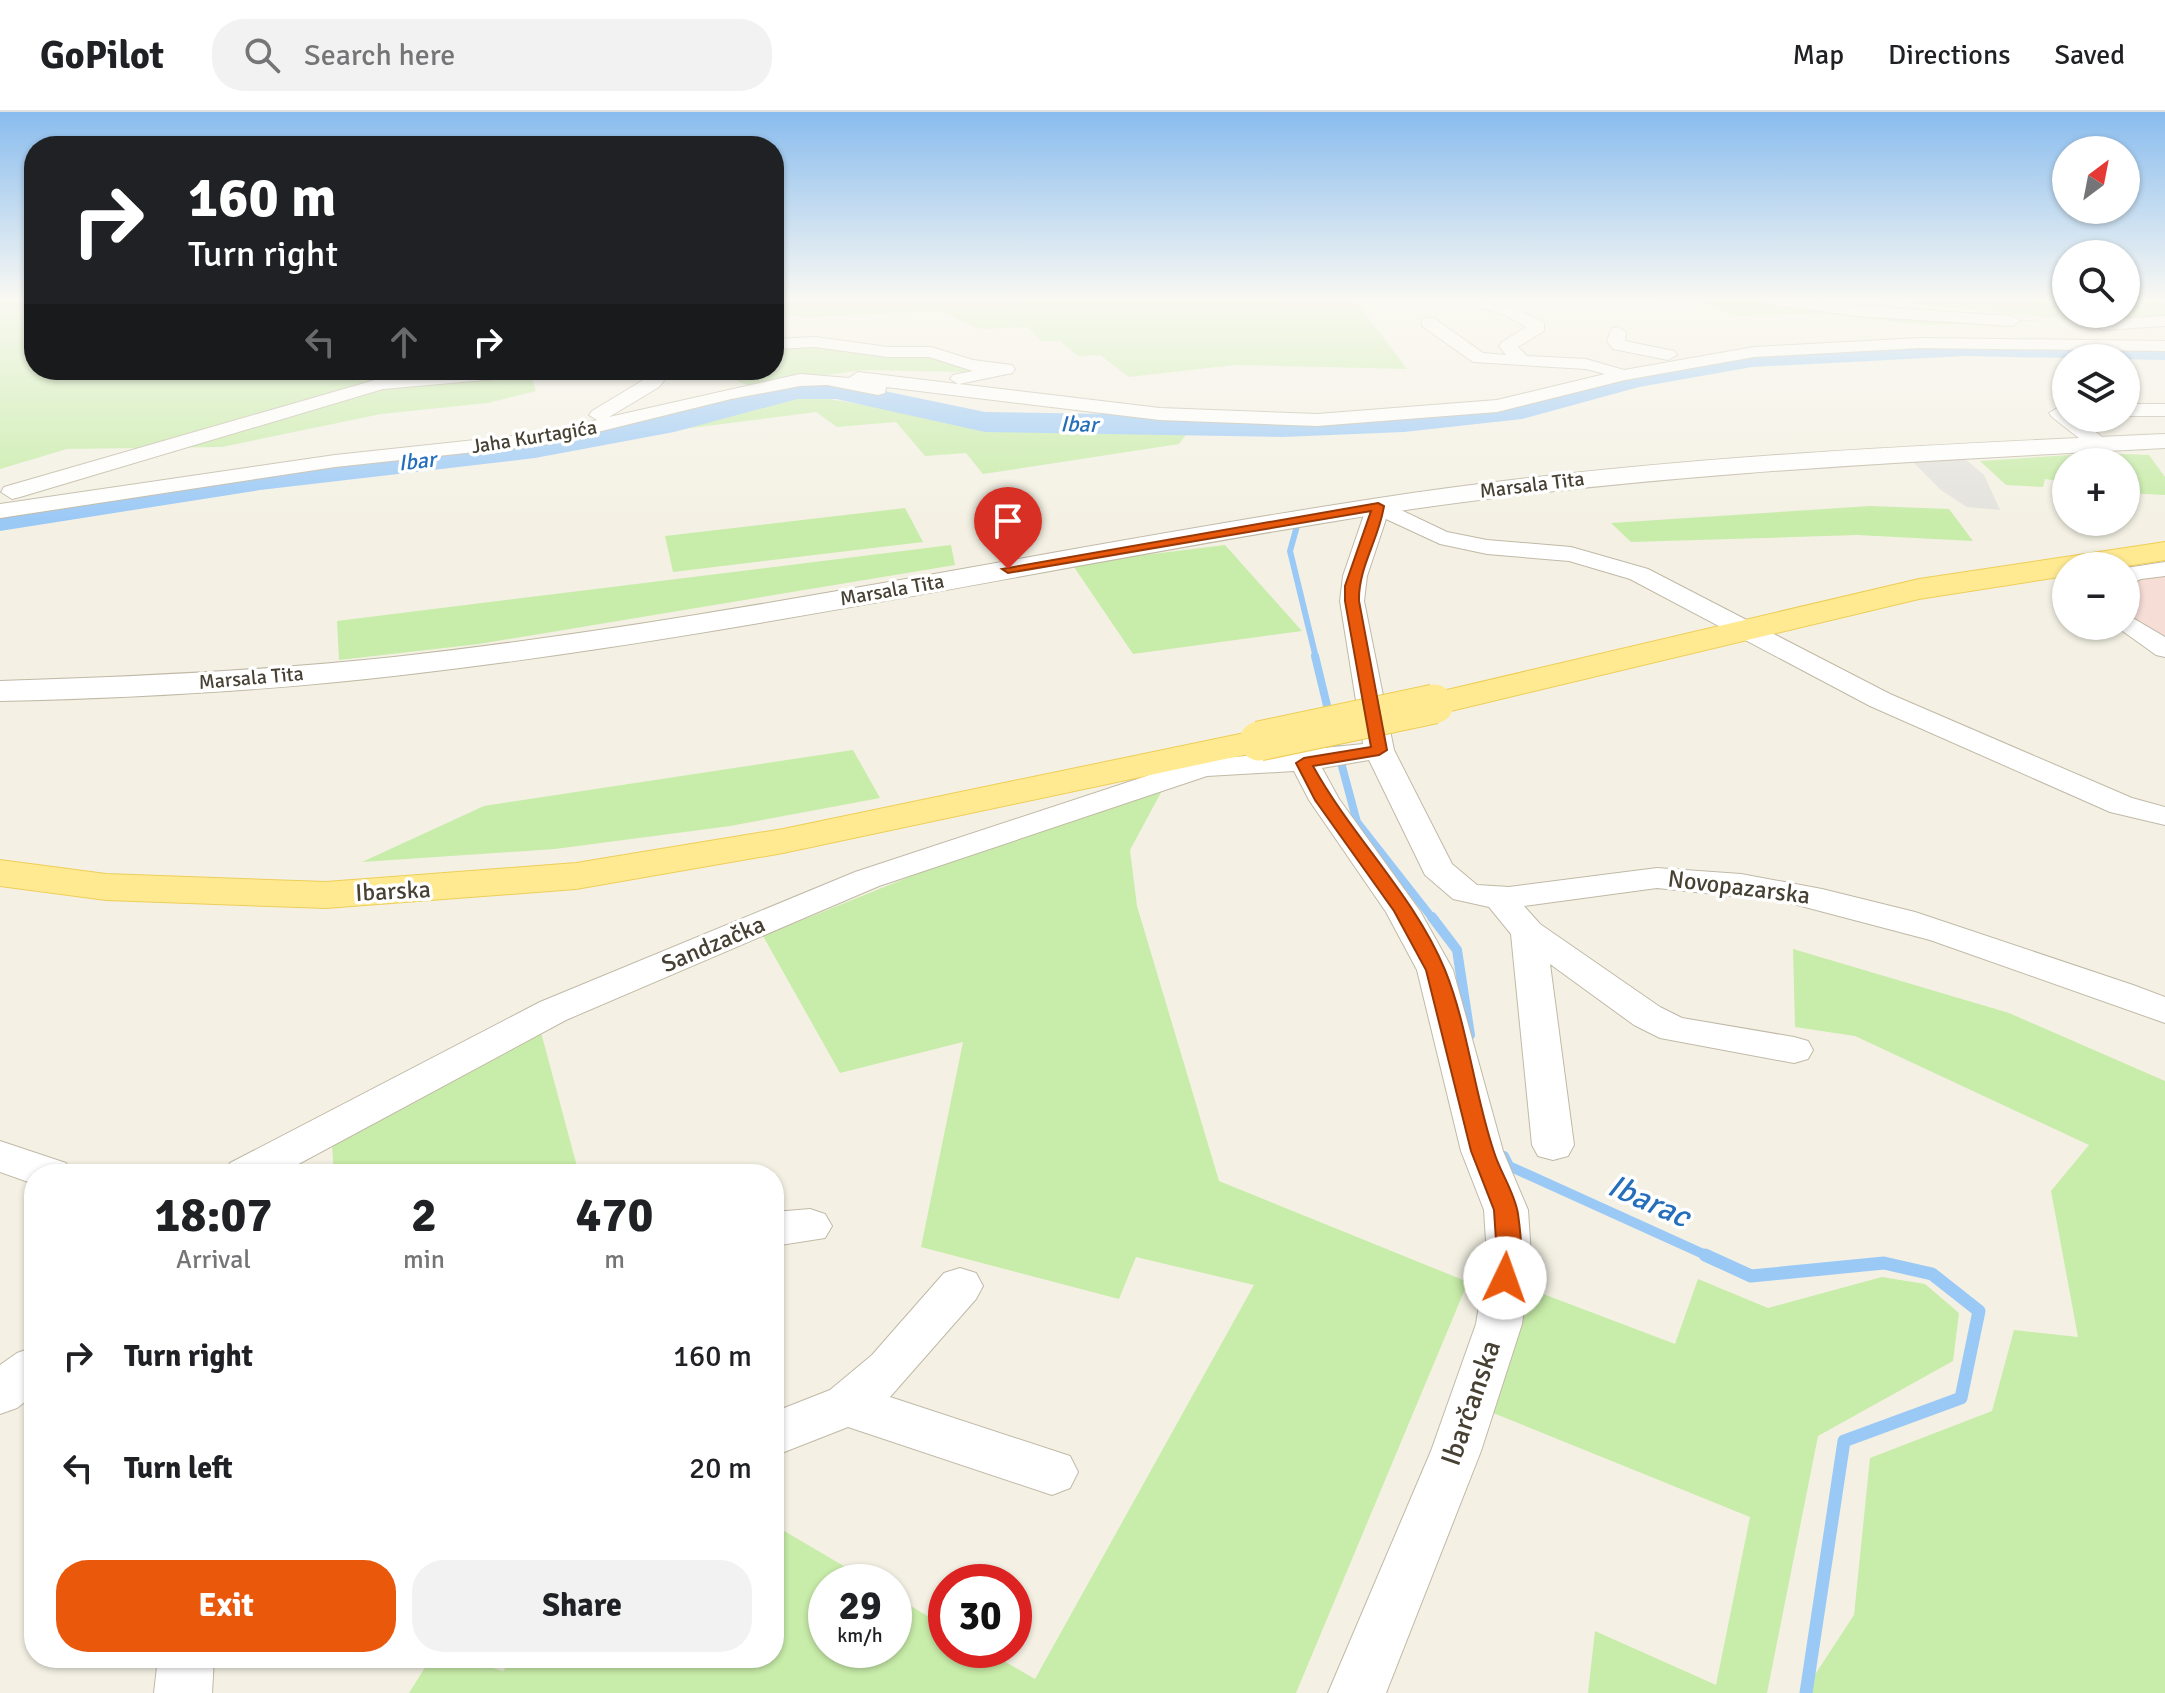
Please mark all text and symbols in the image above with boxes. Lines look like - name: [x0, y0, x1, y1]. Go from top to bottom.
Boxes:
- search box: [212, 19, 772, 91]
- text: GoPilot: [40, 32, 164, 79]
- icon: search: [240, 33, 284, 77]
- text: Search here: [304, 37, 455, 74]
- text: Map: [1792, 38, 1844, 72]
- text: Directions: [1888, 38, 2010, 72]
- text: Saved: [2054, 38, 2125, 72]
- north arrow: [2052, 136, 2140, 224]
- map controls: [2052, 136, 2140, 640]
- text: 160 m: [188, 163, 336, 232]
- icon: right: [56, 168, 160, 272]
- text: Turn right: [188, 232, 338, 277]
- button: search: [2052, 240, 2140, 328]
- icon: left: [298, 320, 342, 364]
- icon: ahead: [382, 320, 426, 364]
- icon: right: [466, 320, 510, 364]
- button: layers: [2052, 344, 2140, 432]
- water label: Ibar: [1060, 410, 1101, 438]
- street label: Jaha Kurtagića: [469, 415, 599, 459]
- water label: Ibar: [397, 445, 440, 476]
- button: +: [2052, 448, 2140, 536]
- street label: Marsala Tita: [1478, 466, 1586, 504]
- pin: [974, 487, 1042, 569]
- icon: arrive: [986, 499, 1030, 543]
- button: −: [2052, 552, 2140, 640]
- street label: Marsala Tita: [838, 569, 946, 611]
- street label: Marsala Tita: [197, 661, 305, 695]
- street label: Novopazarska: [1666, 863, 1812, 911]
- street label: Ibarska: [355, 874, 431, 908]
- street label: Sandzačka: [657, 909, 769, 979]
- water label: Ibarac: [1602, 1166, 1698, 1237]
- text: 18:07: [155, 1186, 272, 1245]
- text: 2: [411, 1186, 437, 1245]
- text: 470: [576, 1186, 653, 1245]
- position arrow: [1463, 1236, 1547, 1320]
- text: Arrival: [176, 1244, 251, 1276]
- text: min: [403, 1244, 445, 1276]
- text: m: [604, 1244, 625, 1276]
- icon: right: [56, 1334, 100, 1378]
- street label: Ibarčanska: [1434, 1336, 1508, 1470]
- text: Turn right: [124, 1338, 253, 1375]
- text: 160 m: [673, 1338, 752, 1375]
- icon: left: [56, 1446, 100, 1490]
- text: Turn left: [124, 1450, 233, 1487]
- text: 20 m: [689, 1450, 752, 1487]
- button: Exit: [56, 1560, 396, 1652]
- button: Share: [412, 1560, 752, 1652]
- speed limit sign: 30: [928, 1564, 1032, 1668]
- text: 29: [838, 1581, 882, 1631]
- text: km/h: [837, 1623, 883, 1648]

